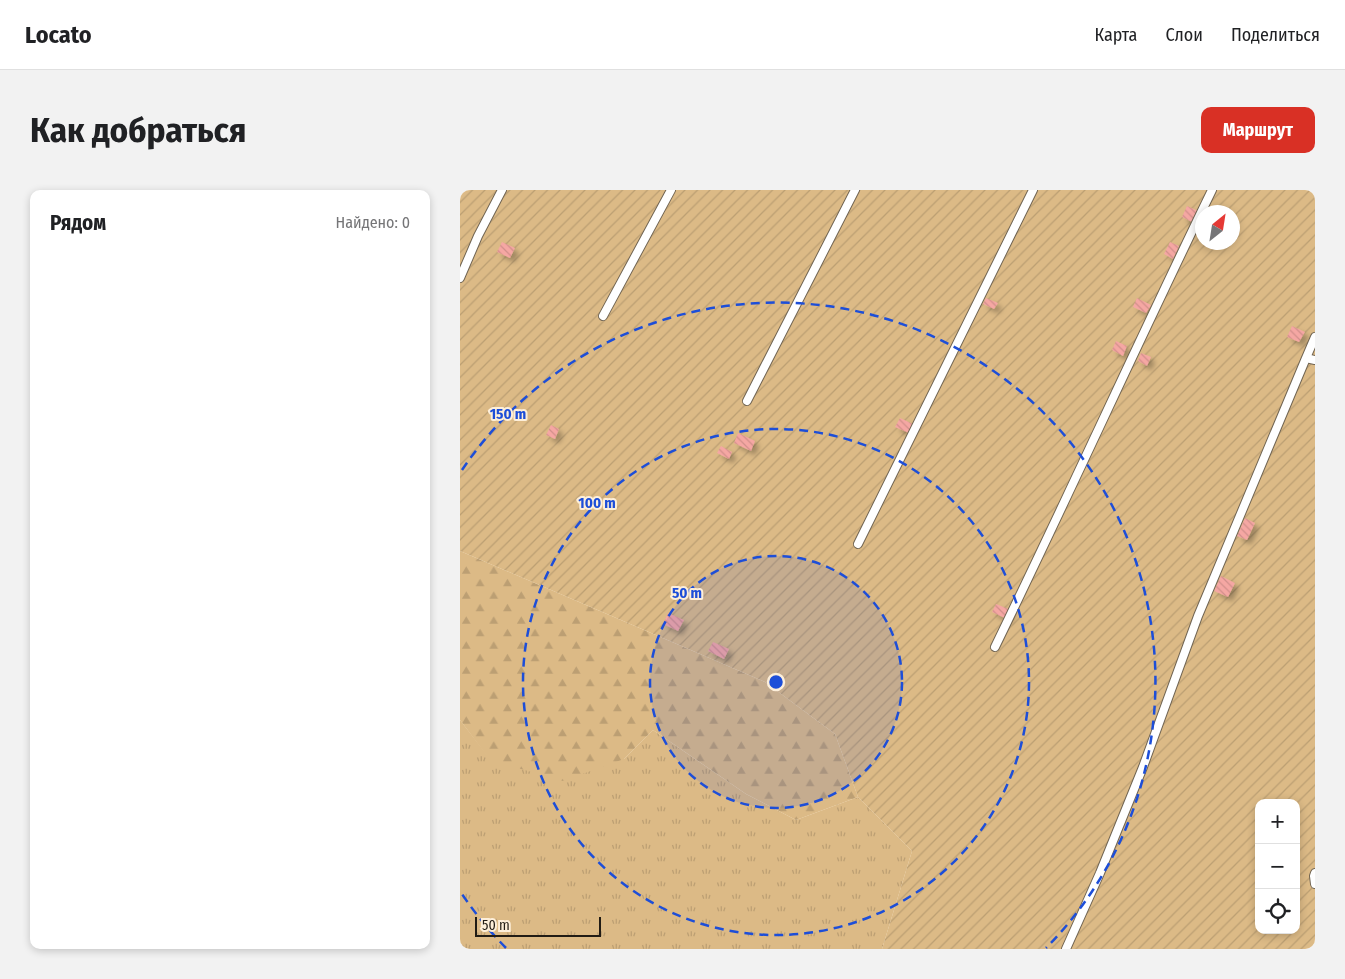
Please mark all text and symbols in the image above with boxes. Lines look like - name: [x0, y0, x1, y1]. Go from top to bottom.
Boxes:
- text: Locato: [25, 21, 91, 49]
- text: Карта: [1094, 24, 1137, 46]
- text: Слои: [1165, 24, 1203, 46]
- text: Поделиться: [1231, 24, 1320, 46]
- button: Маршрут: [1201, 107, 1315, 153]
- text: Как добраться: [30, 109, 247, 151]
- north arrow: [1195, 205, 1240, 250]
- text: Рядом: [50, 210, 106, 236]
- text: Найдено: 0: [336, 213, 410, 232]
- text: 150 m: [490, 405, 526, 423]
- text: 100 m: [578, 494, 616, 512]
- text: 50 m: [672, 584, 702, 602]
- centre of rings: [767, 673, 785, 691]
- map controls: [1255, 799, 1300, 934]
- button: +: [1255, 799, 1300, 844]
- button: −: [1255, 844, 1300, 889]
- button: locate: [1255, 889, 1300, 934]
- scale bar: [475, 914, 601, 937]
- text: 50 m: [482, 917, 510, 934]

